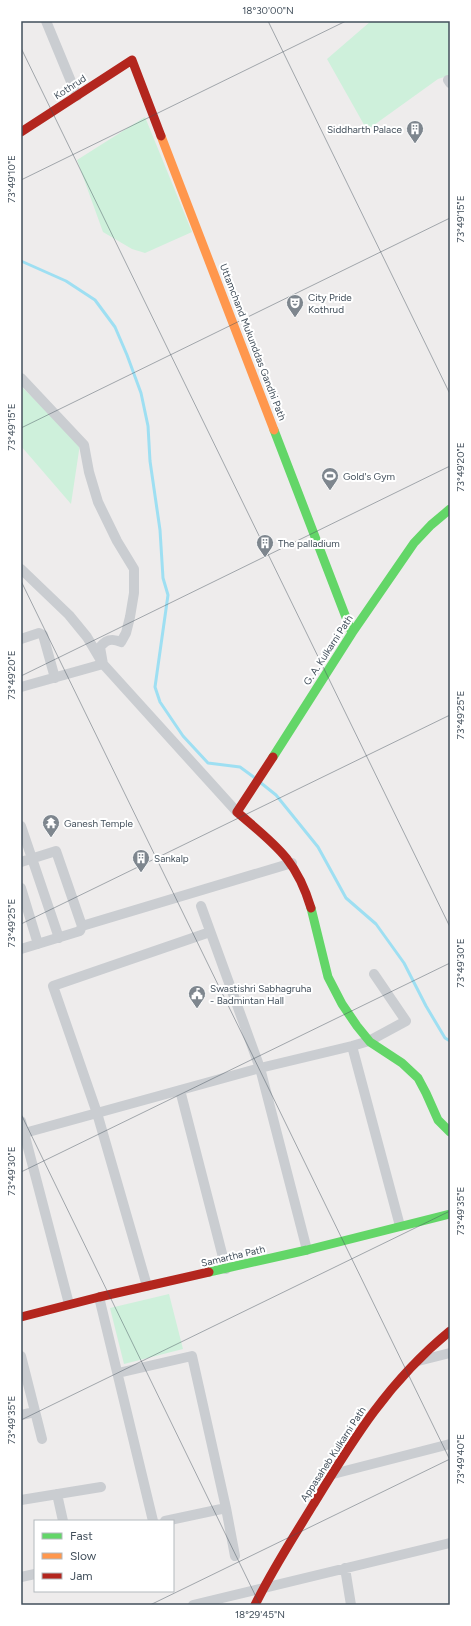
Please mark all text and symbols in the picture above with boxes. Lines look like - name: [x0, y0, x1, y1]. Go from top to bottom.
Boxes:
- text: 18°30'00"N: [242, 4, 294, 17]
- street label: Kothrud: [51, 72, 89, 102]
- building icon: Siddharth Palace: [405, 119, 425, 144]
- place label: Siddharth Palace: [327, 123, 403, 136]
- text: 73°49'10"E: [5, 155, 18, 203]
- text: 73°49'15"E: [454, 195, 467, 243]
- street label: Uttamchand Mukunddas Gandhi Path: [217, 262, 289, 423]
- place label: City Pride Kothrud: [308, 291, 352, 316]
- theatre icon: City Pride Kothrud: [285, 293, 305, 318]
- text: 73°49'15"E: [5, 403, 18, 451]
- text: 73°49'20"E: [454, 442, 467, 492]
- sports icon: Gold's Gym: [320, 466, 340, 491]
- place label: Gold's Gym: [343, 470, 395, 483]
- building icon: The palladium: [255, 533, 275, 558]
- place label: The palladium: [278, 537, 340, 550]
- street label: G. A. Kulkarni Path: [300, 612, 356, 688]
- text: 73°49'20"E: [5, 650, 18, 700]
- text: 73°49'25"E: [454, 691, 467, 739]
- temple icon: Ganesh Temple: [41, 813, 61, 838]
- place label: Ganesh Temple: [64, 817, 133, 830]
- building icon: Sankalp: [131, 848, 151, 873]
- place label: Sankalp: [154, 852, 189, 865]
- text: 73°49'25"E: [5, 899, 18, 947]
- text: 73°49'30"E: [454, 938, 467, 988]
- place label: Swastishri Sabhagruha - Badmintan Hall: [210, 982, 311, 1007]
- public building icon: Swastishri Sabhagruha - Badmintan Hall: [187, 984, 207, 1009]
- text: 73°49'30"E: [5, 1146, 18, 1196]
- text: 73°49'35"E: [454, 1187, 467, 1235]
- street label: Samartha Path: [200, 1242, 267, 1270]
- text: 73°49'35"E: [5, 1396, 18, 1444]
- street label: Appasaheb Kulkarni Path: [297, 1404, 369, 1504]
- text: 73°49'40"E: [454, 1434, 467, 1484]
- legend: [34, 1520, 174, 1592]
- text: Fast: [70, 1529, 93, 1543]
- text: Slow: [70, 1549, 97, 1563]
- text: Jam: [70, 1569, 93, 1583]
- text: 18°29'45"N: [235, 1608, 285, 1621]

